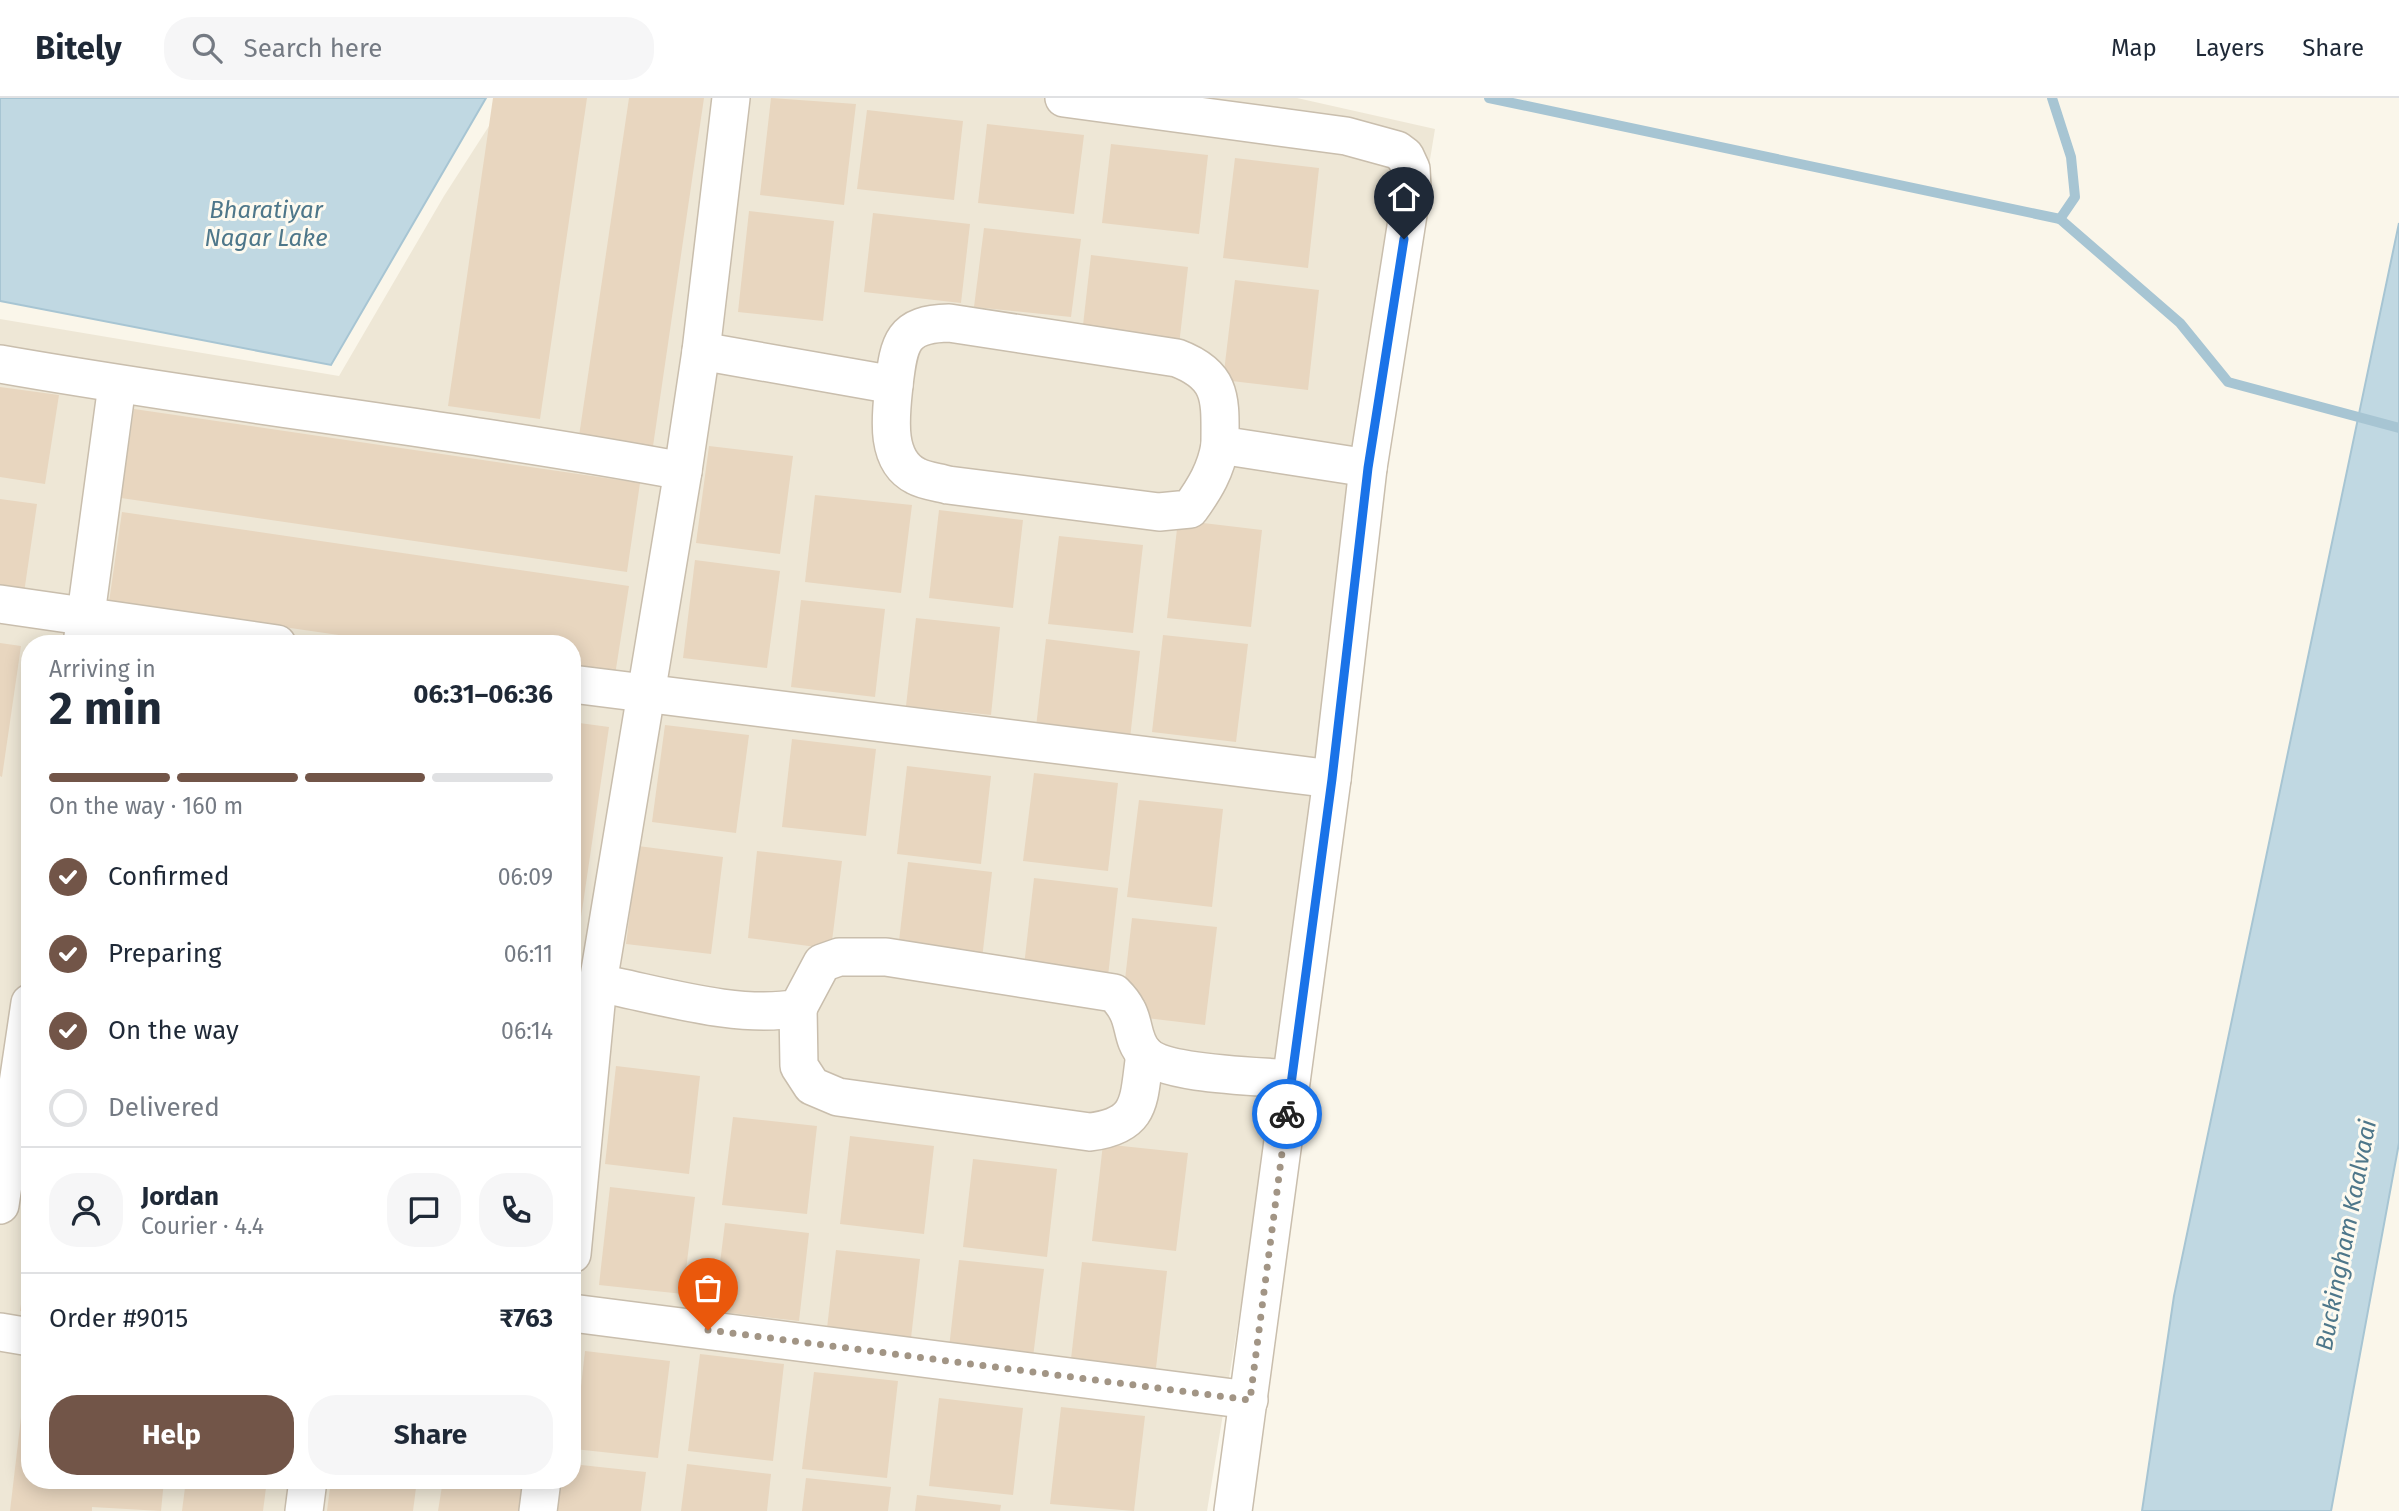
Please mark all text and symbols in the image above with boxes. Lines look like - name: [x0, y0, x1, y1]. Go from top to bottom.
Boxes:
- search box: [164, 17, 654, 80]
- text: Bitely: [35, 28, 122, 68]
- icon: search: [188, 29, 226, 67]
- text: Search here: [244, 33, 382, 64]
- text: Map: [2111, 34, 2157, 62]
- text: Layers: [2195, 34, 2264, 62]
- text: Share: [2302, 34, 2364, 62]
- pin: [1374, 167, 1434, 239]
- icon: home: [1385, 178, 1423, 216]
- water label: Bharatiyar Nagar Lake: [204, 196, 328, 252]
- text: Arriving in: [49, 655, 156, 683]
- text: 06:31–06:36: [413, 679, 553, 710]
- text: 2 min: [49, 681, 162, 736]
- text: On the way · 160 m: [49, 792, 243, 820]
- icon: check: [49, 858, 87, 896]
- text: Confirmed: [108, 861, 229, 892]
- text: 06:09: [498, 863, 553, 891]
- icon: check: [49, 935, 87, 973]
- text: Preparing: [108, 938, 221, 969]
- text: 06:11: [504, 940, 553, 968]
- icon: check: [49, 1012, 87, 1050]
- text: On the way: [108, 1015, 239, 1046]
- text: 06:14: [501, 1017, 553, 1045]
- courier: [1252, 1079, 1322, 1149]
- text: Delivered: [108, 1092, 220, 1123]
- icon: bike: [1268, 1095, 1306, 1133]
- water label: Buckingham Kaalvaai: [2310, 1117, 2382, 1353]
- button: person: [49, 1173, 123, 1247]
- button: chat: [387, 1173, 461, 1247]
- button: phone: [479, 1173, 553, 1247]
- text: Jordan: [141, 1181, 219, 1212]
- text: Courier · 4.4: [141, 1212, 264, 1240]
- pin: [678, 1258, 738, 1330]
- icon: bag: [689, 1269, 727, 1307]
- text: Order #9015: [49, 1303, 188, 1334]
- text: ₹763: [499, 1303, 553, 1334]
- button: Help: [49, 1395, 294, 1475]
- button: Share: [308, 1395, 553, 1475]

